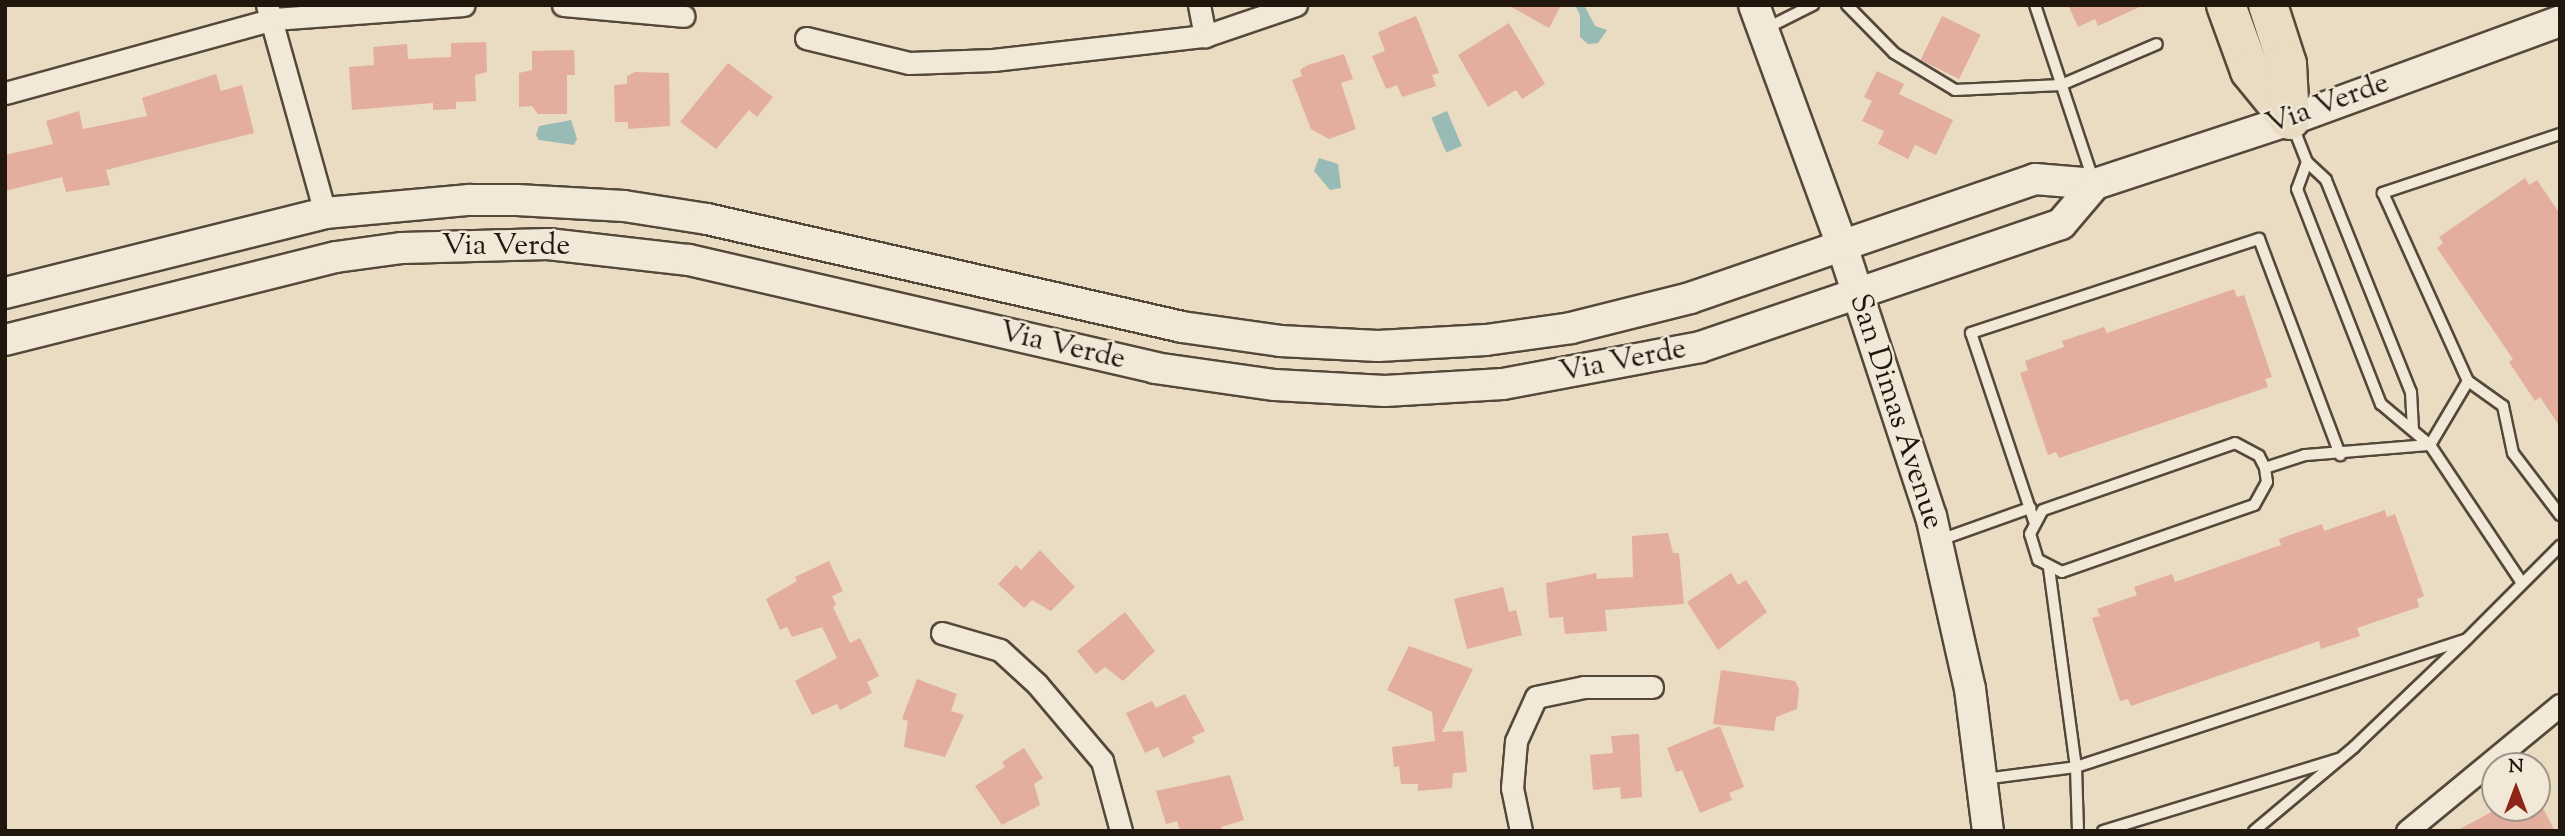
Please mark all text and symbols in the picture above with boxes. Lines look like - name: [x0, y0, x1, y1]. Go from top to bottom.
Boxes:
- street label: Via Verde: [2262, 66, 2394, 144]
- street label: Via Verde: [442, 229, 570, 265]
- street label: San Dimas Avenue: [1840, 290, 1950, 534]
- street label: Via Verde: [995, 315, 1129, 379]
- street label: Via Verde: [1557, 332, 1689, 392]
- north arrow: [2481, 752, 2551, 822]
- text: N: [2508, 754, 2524, 781]

